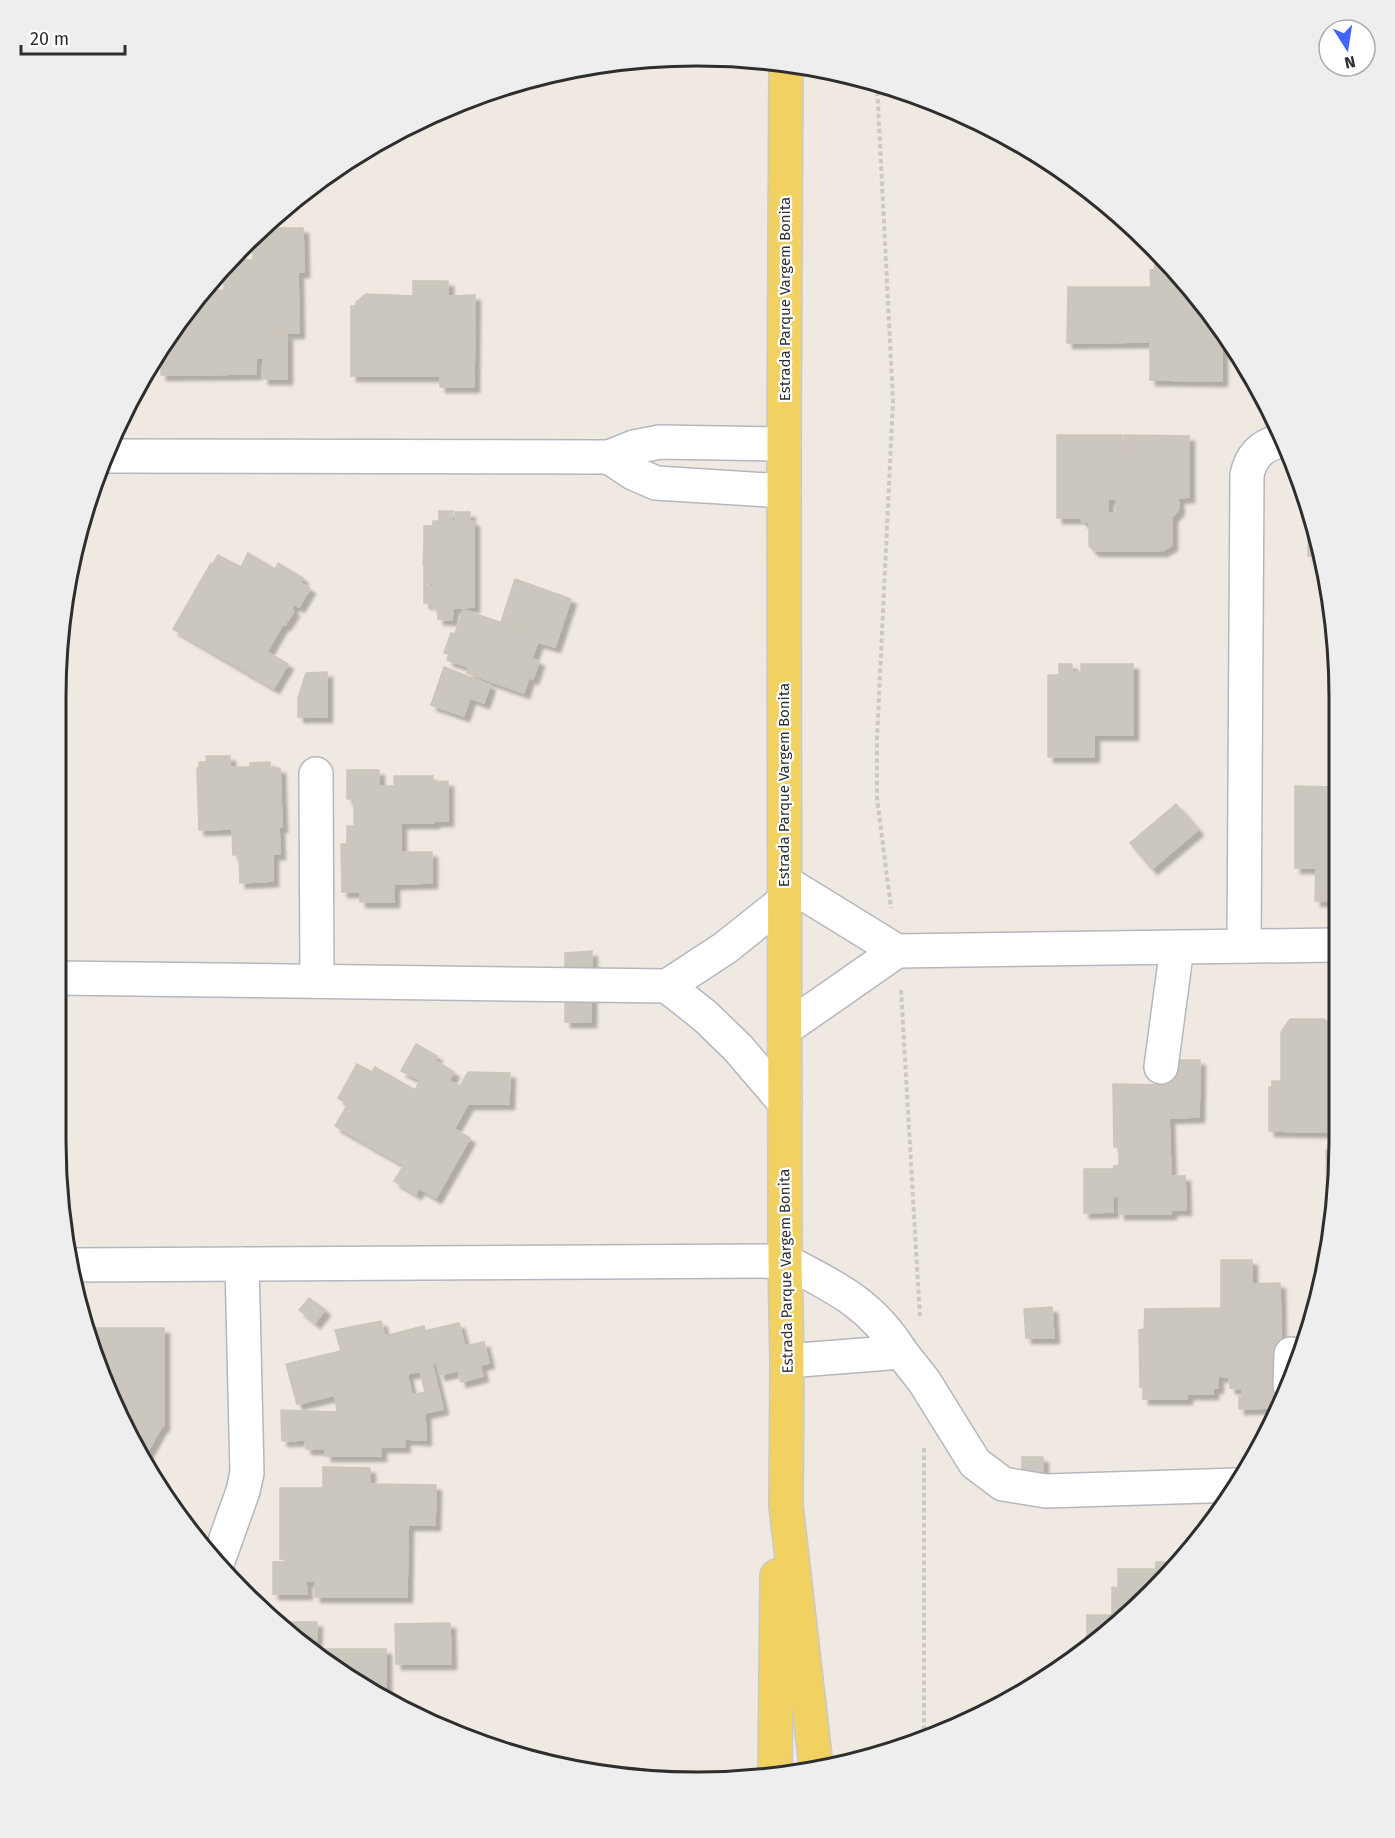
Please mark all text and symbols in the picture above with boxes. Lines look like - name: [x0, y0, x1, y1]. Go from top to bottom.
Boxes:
- scale bar: [21, 18, 124, 56]
- north arrow: [1317, 18, 1377, 78]
- text: 20 m: [30, 28, 69, 50]
- text: N: [1343, 52, 1357, 73]
- street label: Estrada Parque Vargem Bonita: [776, 197, 794, 401]
- street label: Estrada Parque Vargem Bonita: [775, 683, 793, 887]
- street label: Estrada Parque Vargem Bonita: [775, 1169, 797, 1373]

